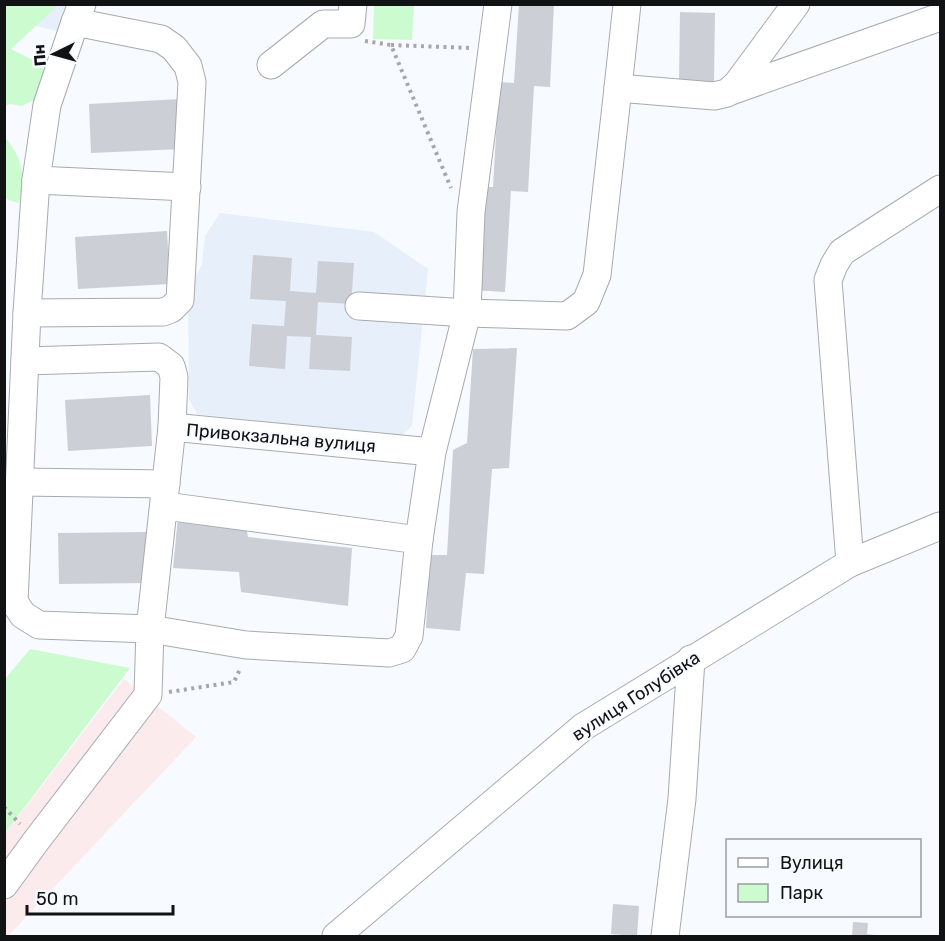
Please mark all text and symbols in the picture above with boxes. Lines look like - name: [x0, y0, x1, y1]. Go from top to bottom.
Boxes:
- north arrow: [24, 24, 84, 84]
- text: Пн: [29, 43, 50, 67]
- street label: Привокзальна вулиця: [185, 419, 377, 457]
- street label: вулиця Голубівка: [568, 646, 704, 746]
- legend: [726, 839, 921, 917]
- text: Вулиця: [780, 852, 844, 874]
- scale bar: [27, 878, 172, 916]
- text: Парк: [780, 882, 824, 904]
- text: 50 m: [36, 888, 79, 910]

